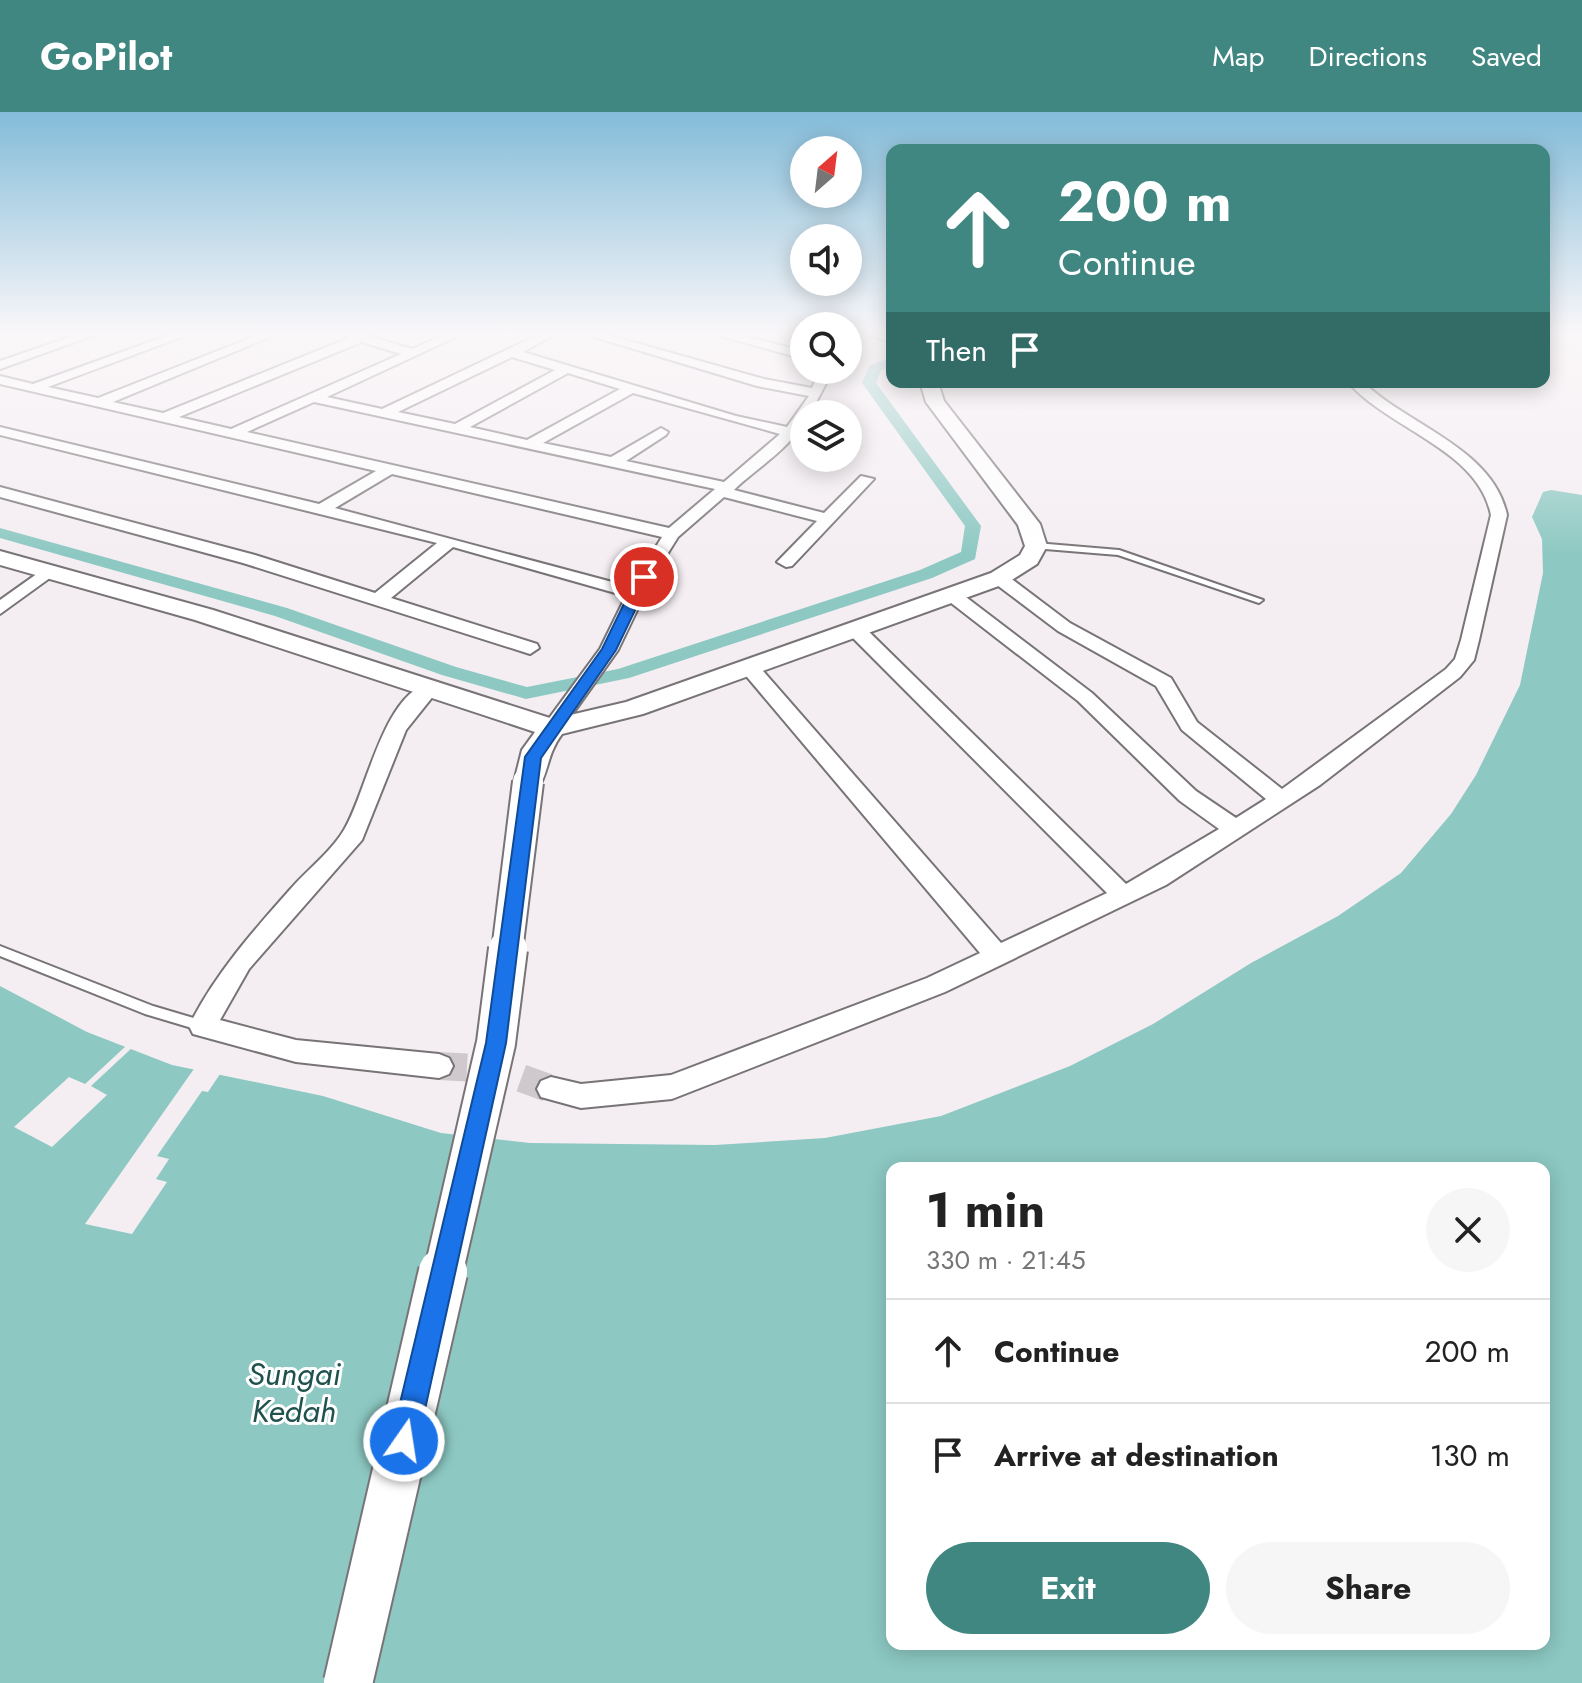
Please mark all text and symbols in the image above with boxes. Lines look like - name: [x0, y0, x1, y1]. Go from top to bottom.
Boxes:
- text: GoPilot: [40, 29, 172, 84]
- text: Map: [1212, 36, 1264, 77]
- text: Directions: [1308, 36, 1427, 77]
- text: Saved: [1471, 36, 1542, 77]
- north arrow: [790, 136, 862, 208]
- map controls: [790, 136, 862, 472]
- text: 200 m: [1058, 161, 1232, 242]
- icon: ahead: [926, 176, 1030, 280]
- button: sound: [790, 224, 862, 296]
- text: Continue: [1058, 236, 1196, 288]
- button: search: [790, 312, 862, 384]
- icon: arrive: [1003, 328, 1047, 372]
- text: Then: [926, 329, 987, 372]
- button: layers: [790, 400, 862, 472]
- pin: [610, 543, 678, 611]
- icon: arrive: [622, 555, 666, 599]
- text: 1 min: [926, 1176, 1045, 1245]
- button: close: [1426, 1188, 1510, 1272]
- text: 330 m · 21:45: [926, 1241, 1086, 1279]
- icon: ahead: [926, 1329, 970, 1373]
- text: Continue: [994, 1330, 1120, 1373]
- text: 200 m: [1425, 1330, 1510, 1373]
- water label: Sungai Kedah: [247, 1351, 341, 1434]
- position arrow: [362, 1399, 446, 1483]
- icon: arrive: [926, 1433, 970, 1477]
- text: Arrive at destination: [994, 1434, 1279, 1477]
- text: 130 m: [1430, 1434, 1510, 1477]
- button: Exit: [926, 1542, 1210, 1634]
- button: Share: [1226, 1542, 1510, 1634]

